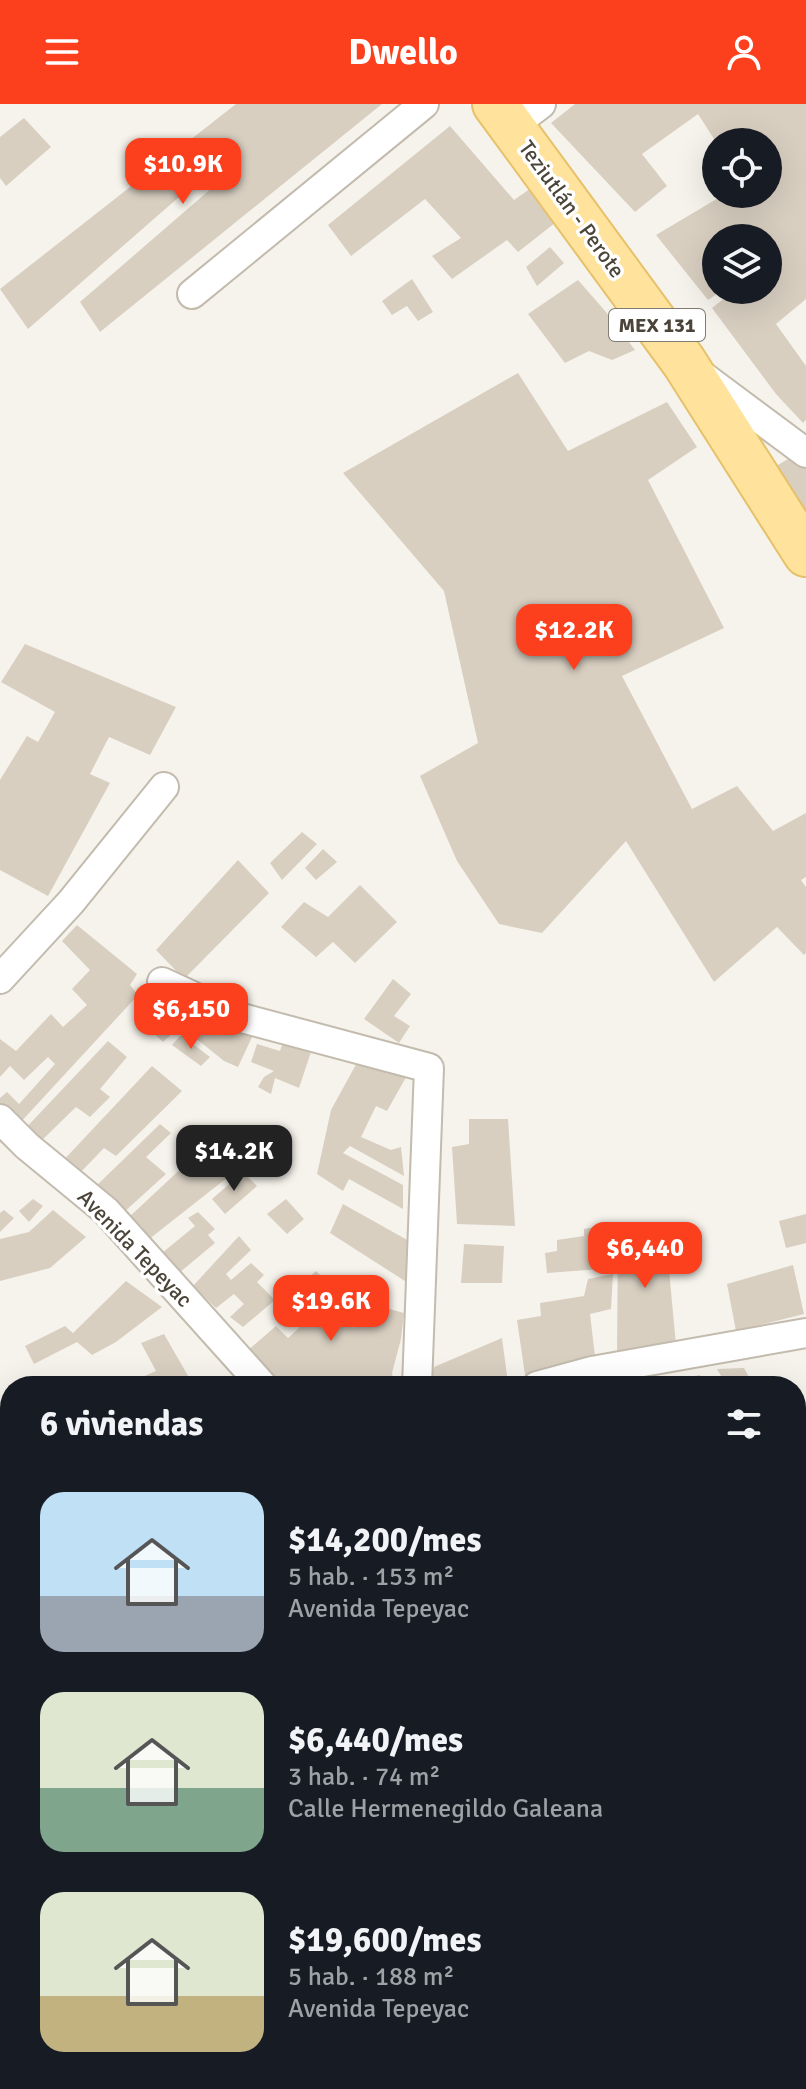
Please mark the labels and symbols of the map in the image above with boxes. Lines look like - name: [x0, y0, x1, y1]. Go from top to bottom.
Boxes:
- street label: Teziutlán - Perote: [513, 135, 631, 283]
- pin: $10.9K: [118, 138, 248, 206]
- road number: MEX 131: [609, 309, 705, 341]
- pin: $12.2K: [509, 604, 639, 672]
- pin: $6,150: [126, 983, 256, 1051]
- pin: $14.2K: [169, 1125, 299, 1193]
- street label: Avenida Tepeyac: [72, 1183, 198, 1313]
- pin: $6,440: [580, 1222, 710, 1290]
- pin: $19.6K: [266, 1275, 396, 1343]

